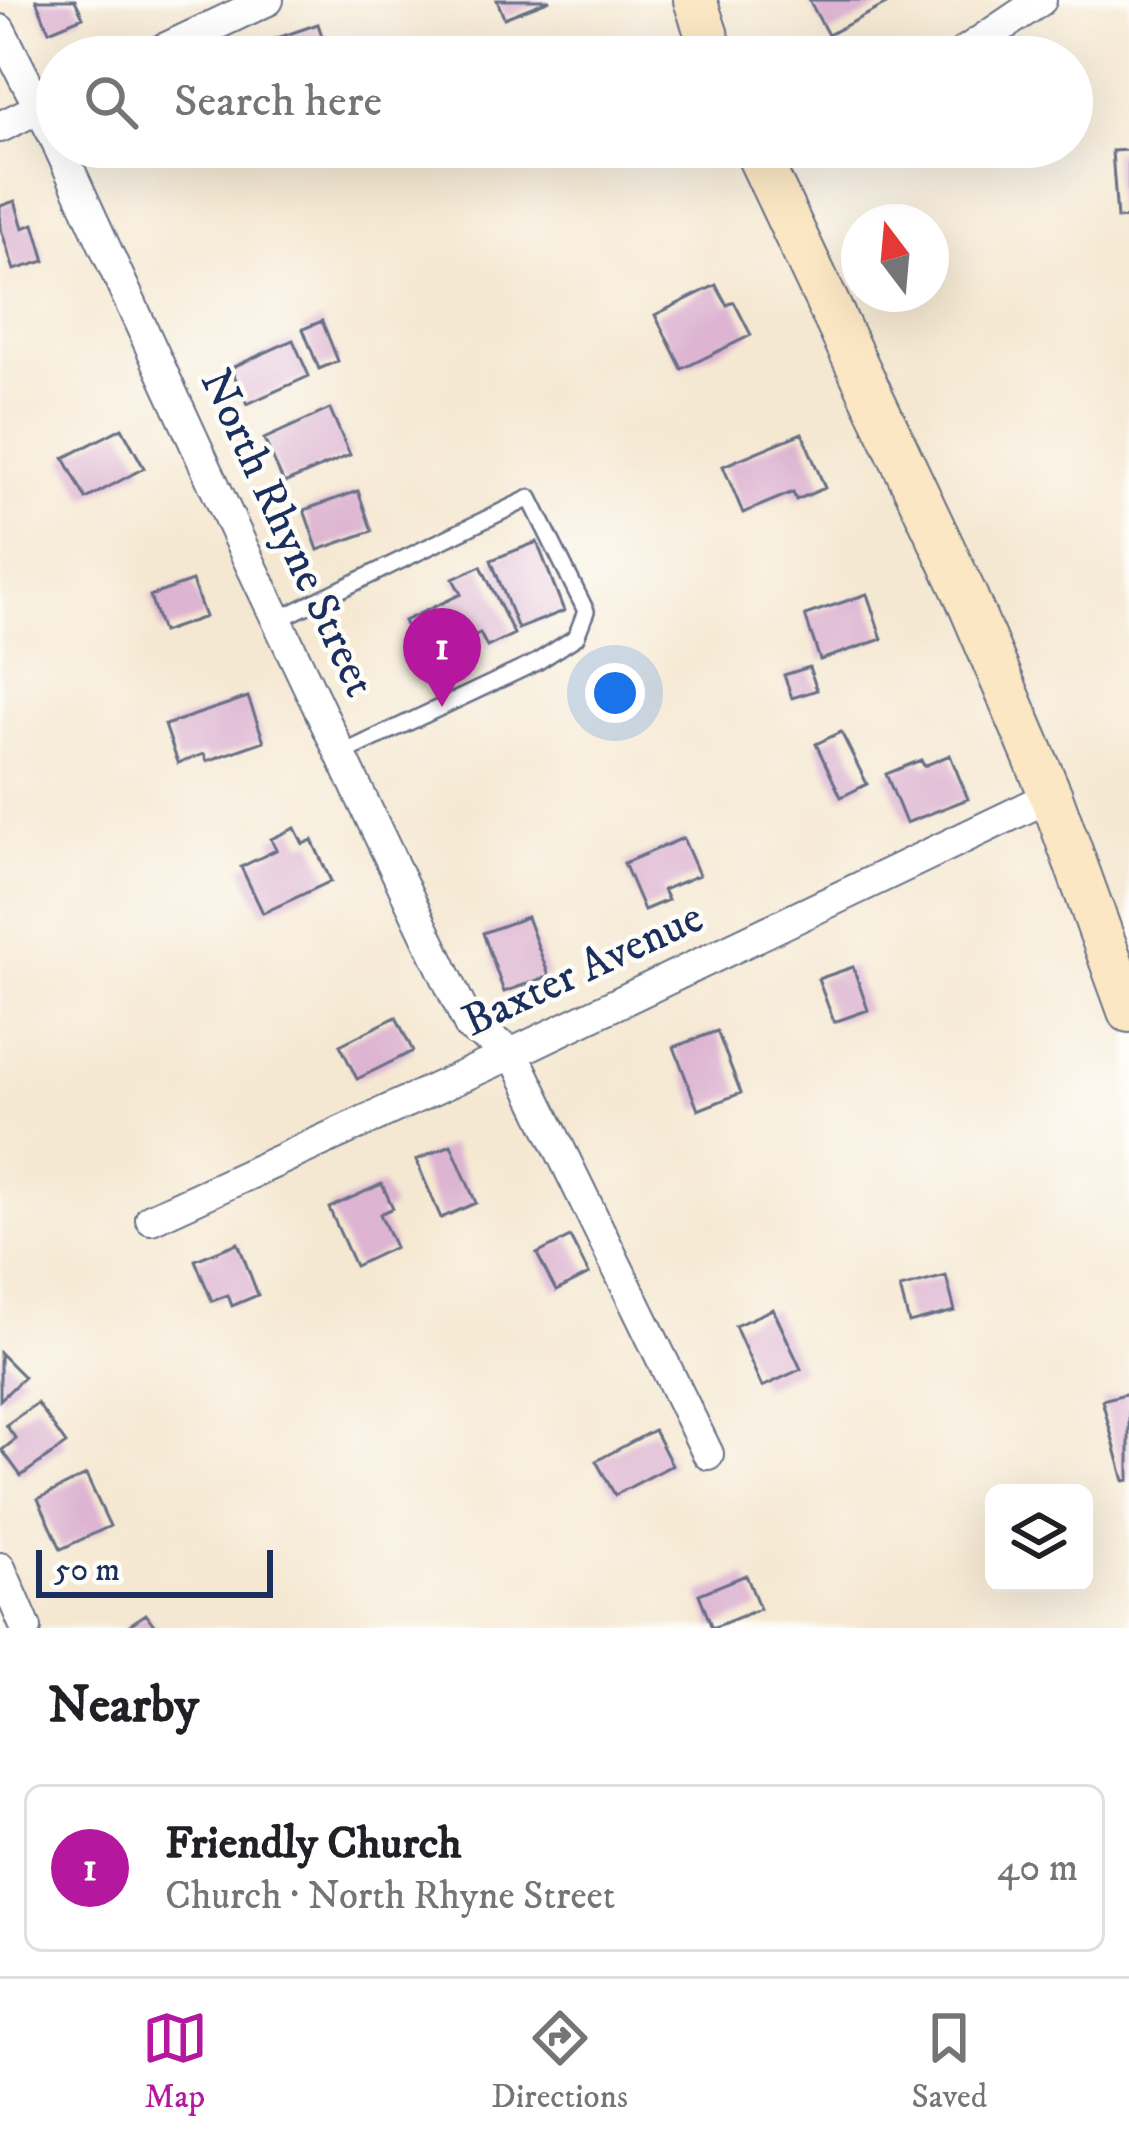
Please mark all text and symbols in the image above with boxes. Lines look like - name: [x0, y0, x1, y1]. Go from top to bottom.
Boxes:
- search box: [36, 36, 1093, 168]
- icon: search: [78, 69, 144, 135]
- text: Search here: [174, 74, 382, 130]
- north arrow: [841, 204, 949, 312]
- street label: North Rhyne Street: [187, 360, 387, 706]
- pin: 1: [403, 608, 481, 707]
- your location: [585, 663, 645, 723]
- street label: Baxter Avenue: [454, 890, 712, 1050]
- map controls: [985, 1484, 1093, 1592]
- button: layers: [985, 1484, 1093, 1592]
- scale bar: [36, 1544, 273, 1597]
- text: 50 m: [54, 1550, 120, 1591]
- text: Nearby: [48, 1674, 199, 1738]
- text: Friendly Church: [165, 1816, 462, 1872]
- text: 1: [83, 1844, 97, 1893]
- text: 40 m: [997, 1844, 1078, 1893]
- text: Church · North Rhyne Street: [165, 1872, 615, 1921]
- tab: Map: [142, 2005, 208, 2118]
- tab: Directions: [491, 2005, 628, 2118]
- tab: Saved: [911, 2005, 987, 2118]

